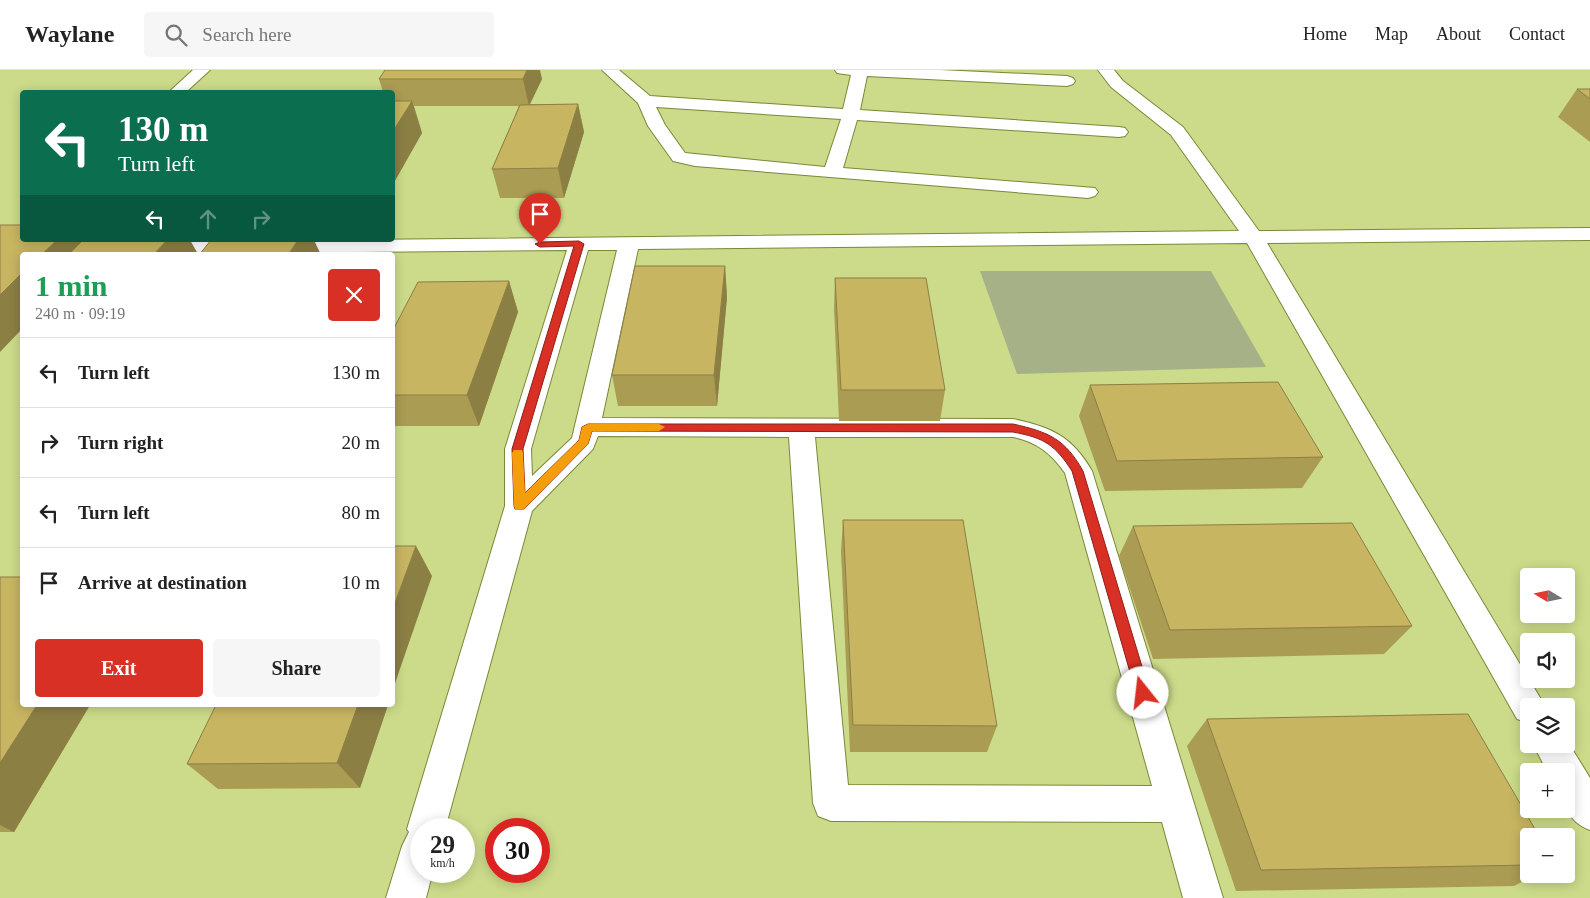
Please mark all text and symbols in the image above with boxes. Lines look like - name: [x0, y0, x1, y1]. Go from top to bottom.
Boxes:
- search box: [144, 12, 494, 57]
- text: Waylane: [25, 21, 114, 47]
- icon: search: [162, 21, 190, 49]
- text: Search here: [202, 24, 291, 45]
- text: Home: [1303, 24, 1347, 44]
- text: Map: [1375, 24, 1408, 44]
- text: About: [1436, 24, 1481, 44]
- text: Contact: [1509, 24, 1565, 44]
- icon: left: [35, 110, 100, 175]
- text: 130 m: [118, 110, 208, 149]
- text: Turn left: [118, 151, 195, 176]
- pin: [519, 193, 561, 244]
- icon: arrive: [526, 200, 554, 228]
- icon: left: [141, 205, 169, 233]
- icon: ahead: [194, 205, 222, 233]
- icon: right: [247, 205, 275, 233]
- text: 1 min: [35, 269, 108, 302]
- button: close: [328, 269, 380, 321]
- text: 240 m · 09:19: [35, 305, 125, 322]
- icon: left: [35, 359, 63, 387]
- text: Turn left: [78, 362, 150, 383]
- text: 130 m: [332, 362, 380, 383]
- icon: right: [35, 429, 63, 457]
- text: Turn right: [78, 432, 163, 453]
- text: 20 m: [341, 432, 380, 453]
- icon: left: [35, 499, 63, 527]
- text: Turn left: [78, 502, 150, 523]
- text: 80 m: [341, 502, 380, 523]
- north arrow: [1520, 568, 1575, 622]
- map controls: [1520, 568, 1575, 883]
- icon: arrive: [35, 569, 63, 597]
- text: Arrive at destination: [78, 572, 247, 593]
- text: 10 m: [341, 572, 380, 593]
- button: sound: [1520, 633, 1575, 688]
- button: Exit: [35, 639, 203, 697]
- button: Share: [213, 639, 380, 697]
- position arrow: [1116, 666, 1168, 718]
- button: layers: [1520, 698, 1575, 753]
- button: +: [1520, 763, 1575, 818]
- speed limit sign: 30: [485, 818, 550, 883]
- button: −: [1520, 828, 1575, 883]
- text: 29: [430, 831, 455, 858]
- text: km/h: [430, 856, 455, 870]

